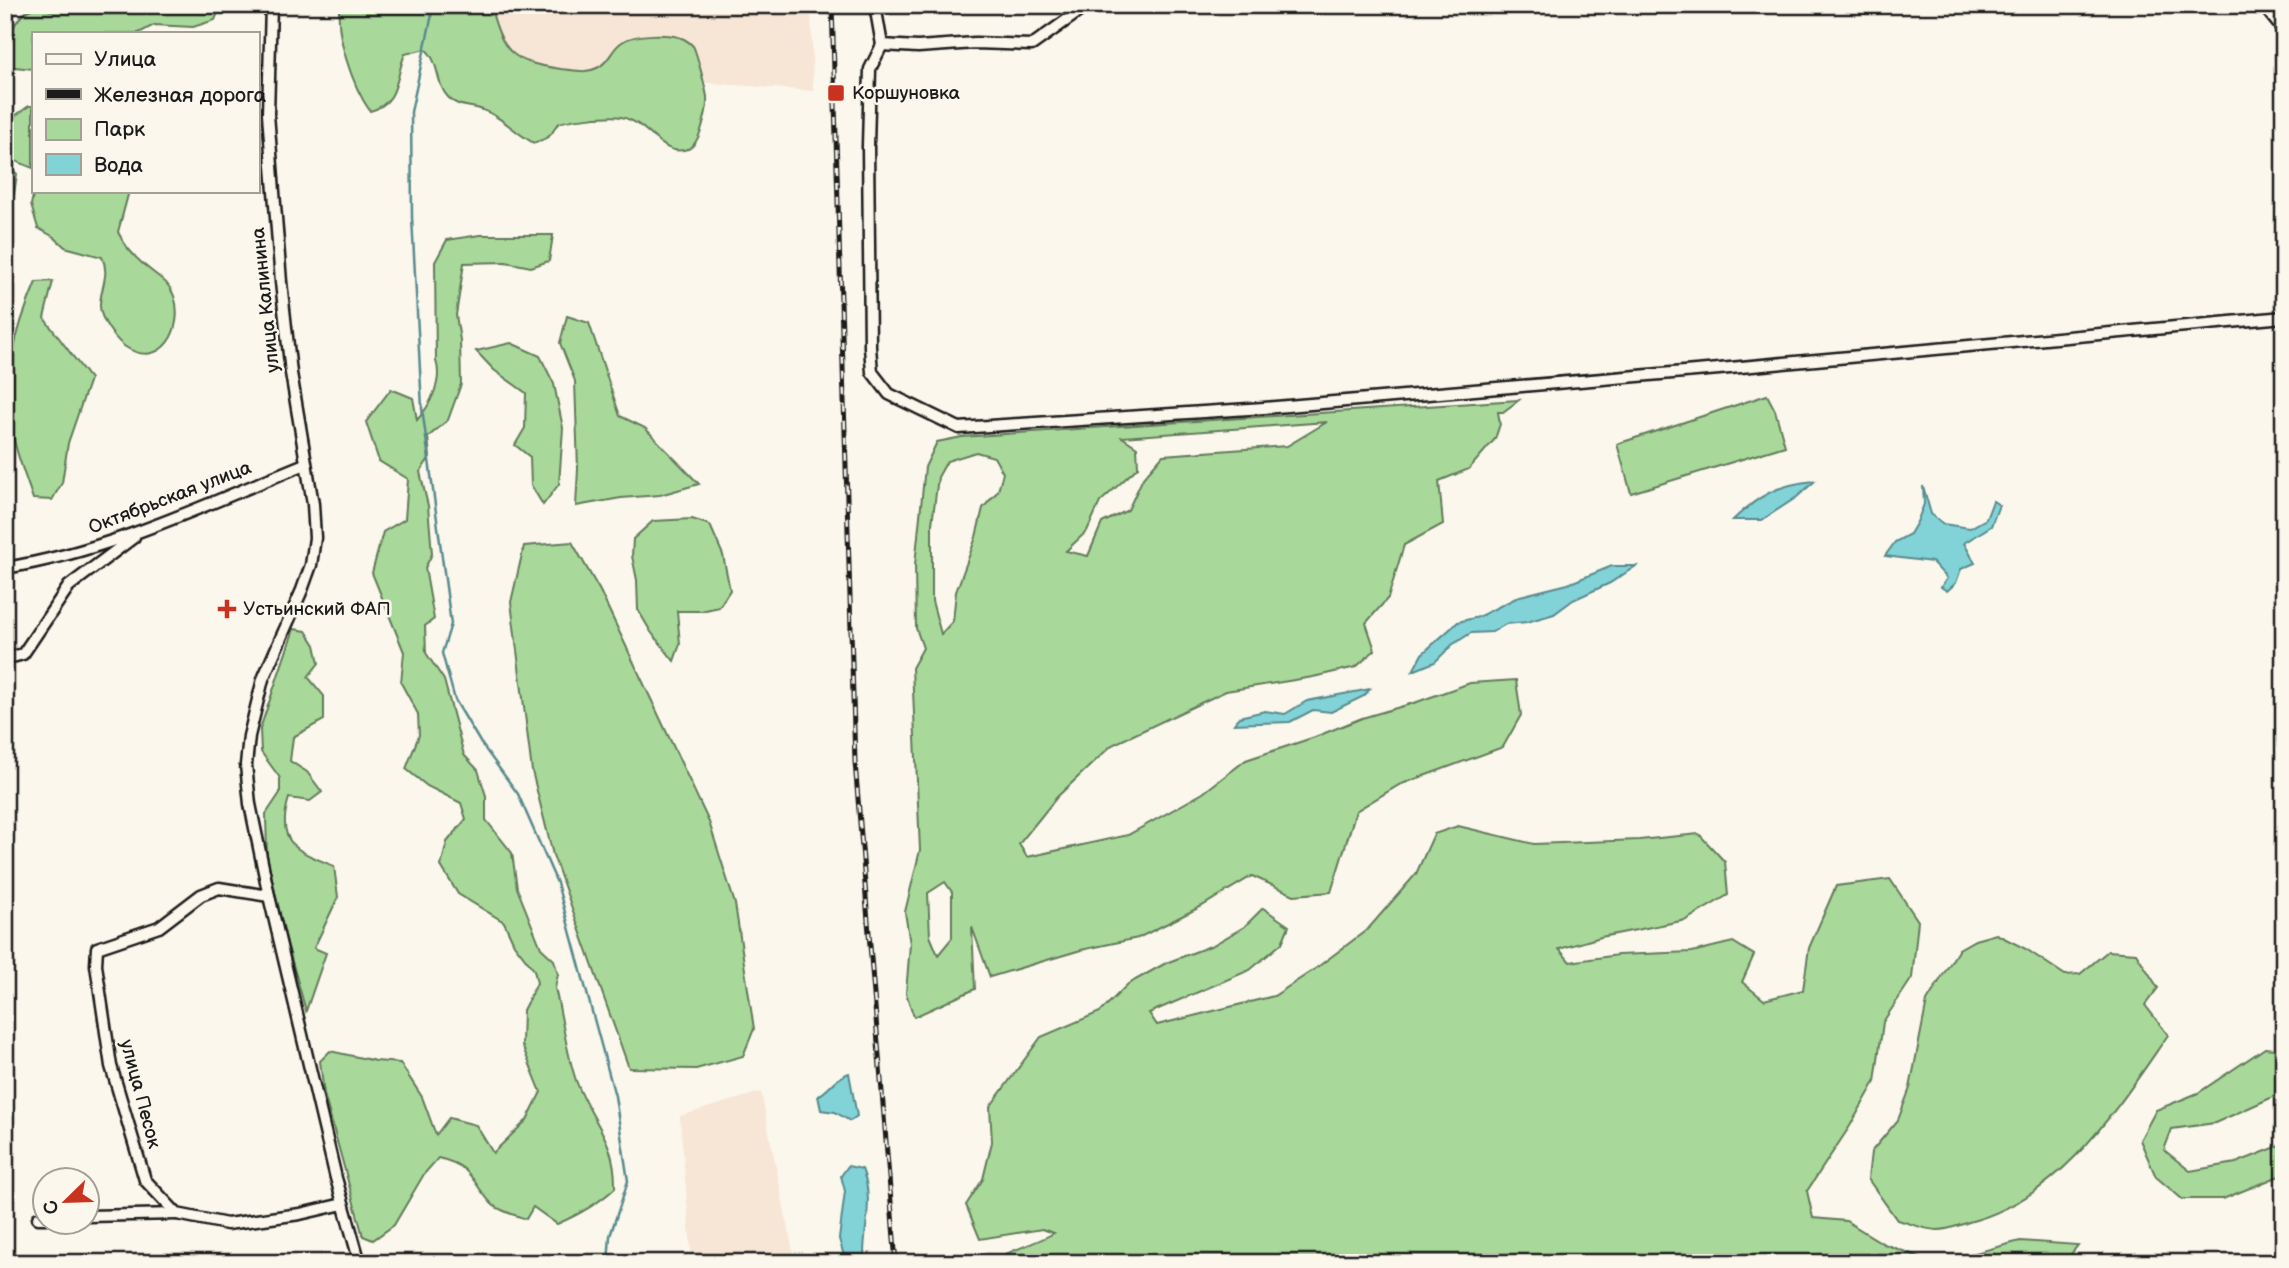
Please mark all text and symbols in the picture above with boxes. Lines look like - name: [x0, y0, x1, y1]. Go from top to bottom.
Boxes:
- legend: [32, 32, 259, 192]
- text: Улица: [94, 47, 157, 72]
- place label: Коршуновка: [852, 82, 960, 105]
- text: Железная дорога: [94, 83, 267, 108]
- marker: Коршуновка: [826, 83, 846, 103]
- text: Парк: [94, 117, 145, 142]
- text: Вода: [94, 153, 143, 178]
- street label: улица Калинина: [247, 226, 285, 374]
- street label: Октябрьская улица: [85, 456, 255, 540]
- place label: Устьинский ФАП: [243, 598, 391, 621]
- marker: Устьинский ФАП: [217, 599, 237, 619]
- street label: улица Песок: [114, 1037, 166, 1151]
- north arrow: [32, 1166, 102, 1236]
- text: С: [39, 1196, 65, 1218]

